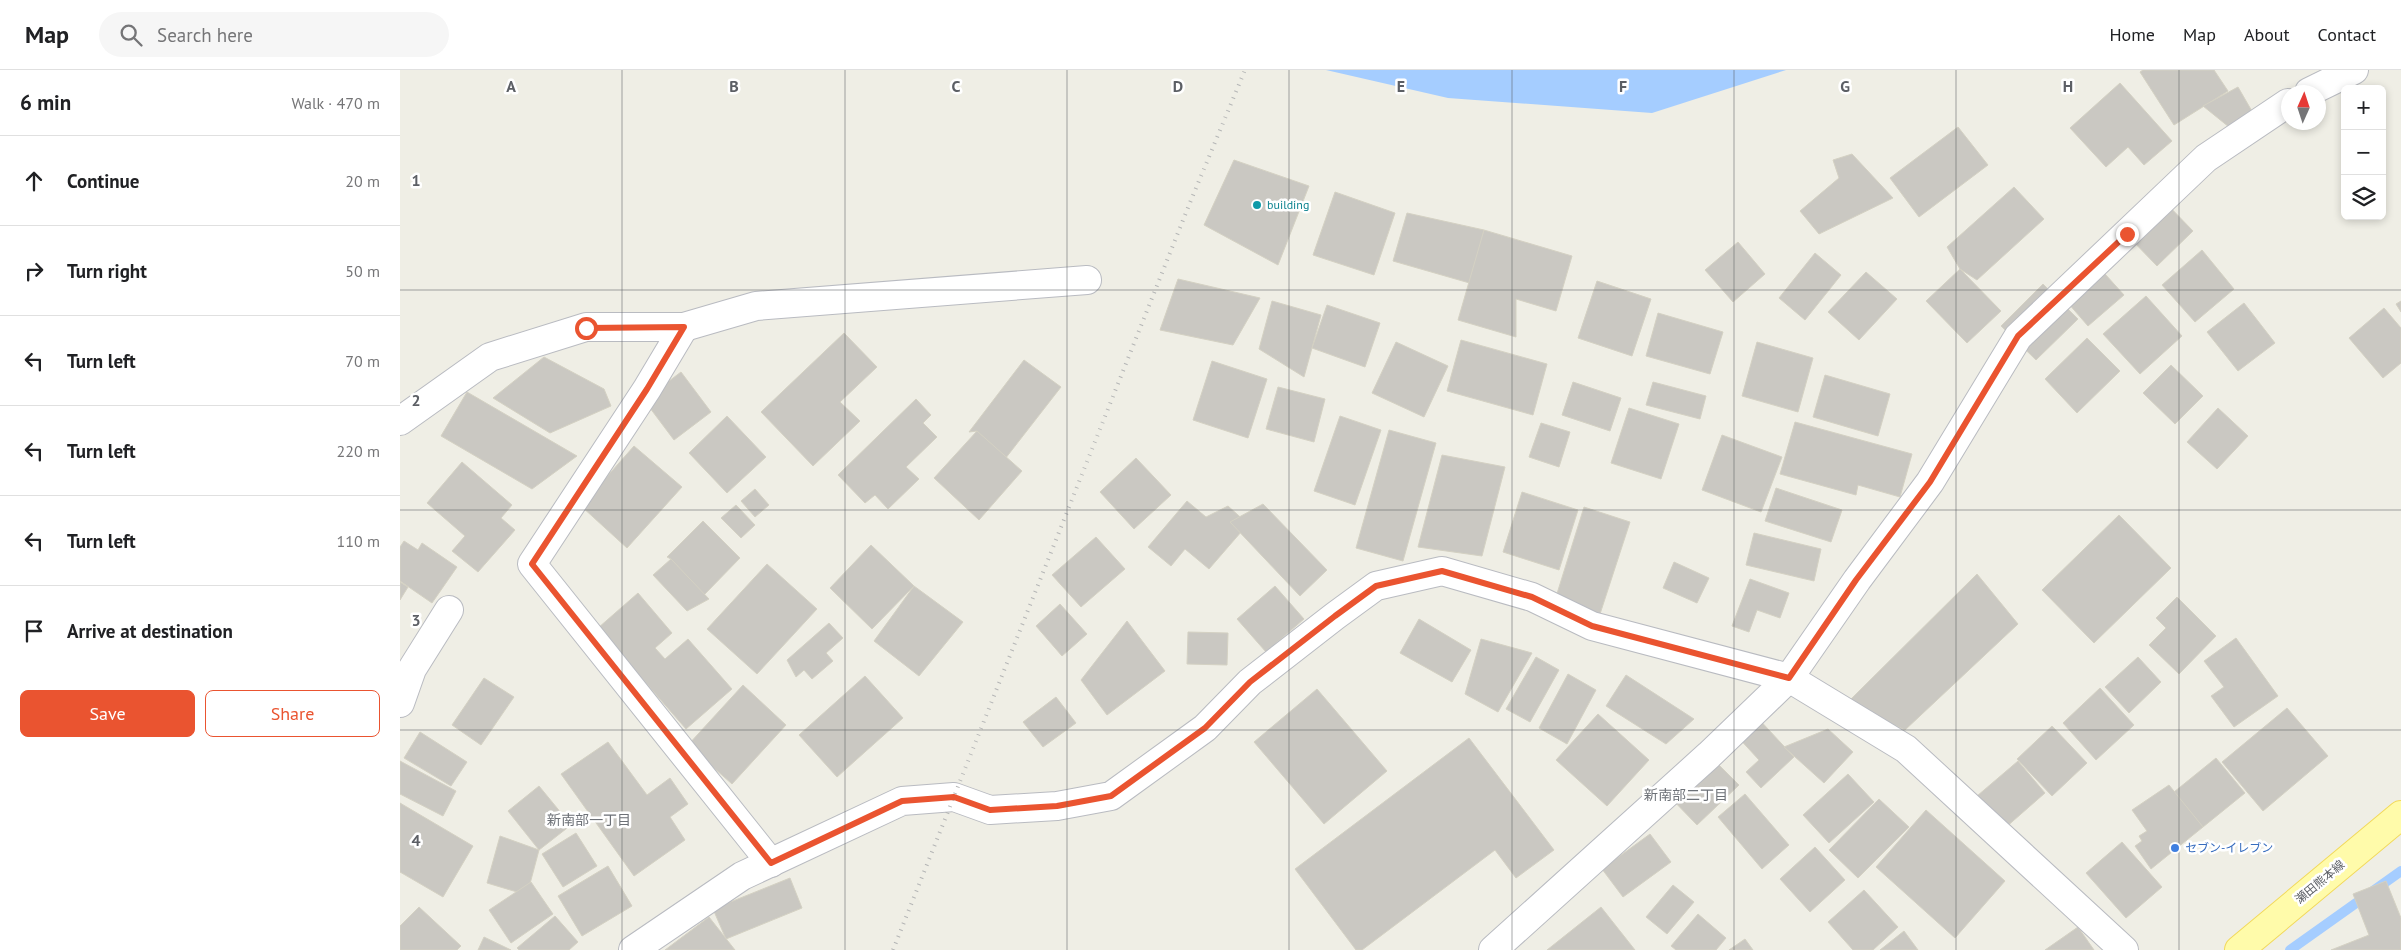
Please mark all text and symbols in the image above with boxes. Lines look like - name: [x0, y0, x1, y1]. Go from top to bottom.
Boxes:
- search box: [99, 12, 449, 57]
- text: Map: [25, 19, 69, 50]
- icon: search: [117, 21, 145, 49]
- text: Search here: [157, 23, 253, 47]
- text: Home: [2109, 23, 2155, 46]
- text: Map: [2183, 23, 2216, 46]
- text: About: [2244, 23, 2290, 46]
- text: Contact: [2318, 23, 2376, 46]
- text: A: [506, 76, 516, 96]
- text: B: [729, 76, 739, 96]
- text: C: [952, 76, 961, 96]
- text: D: [1173, 76, 1183, 96]
- text: E: [1397, 76, 1405, 96]
- text: F: [1619, 76, 1627, 96]
- text: G: [1840, 76, 1850, 96]
- text: H: [2063, 76, 2073, 96]
- north arrow: [2281, 85, 2326, 130]
- map controls: [2341, 85, 2386, 220]
- button: +: [2341, 85, 2386, 130]
- text: 6 min: [20, 89, 71, 116]
- text: Walk · 470 m: [291, 93, 380, 113]
- button: −: [2341, 130, 2386, 175]
- icon: ahead: [20, 167, 48, 195]
- text: Continue: [67, 169, 139, 193]
- text: 1: [411, 170, 421, 190]
- text: 20 m: [345, 171, 380, 191]
- button: layers: [2341, 175, 2386, 220]
- place label: building: [1267, 197, 1309, 212]
- marker: building: [1251, 199, 1263, 211]
- route end: [2116, 223, 2139, 246]
- icon: right: [20, 257, 48, 285]
- text: Turn right: [67, 259, 147, 283]
- text: 50 m: [345, 261, 380, 281]
- route start: [575, 317, 598, 340]
- icon: left: [20, 347, 48, 375]
- text: Turn left: [67, 349, 136, 373]
- text: 70 m: [345, 351, 380, 371]
- text: 2: [411, 390, 421, 410]
- icon: left: [20, 437, 48, 465]
- text: Turn left: [67, 439, 136, 463]
- text: 220 m: [337, 441, 380, 461]
- icon: left: [20, 527, 48, 555]
- text: Turn left: [67, 529, 136, 553]
- text: 110 m: [337, 531, 380, 551]
- text: 3: [411, 610, 421, 630]
- icon: arrive: [20, 617, 48, 645]
- text: Arrive at destination: [67, 619, 233, 643]
- button: Save: [20, 690, 195, 737]
- button: Share: [205, 690, 380, 737]
- district label: 新南部二丁目: [1644, 786, 1728, 804]
- district label: 新南部一丁目: [547, 811, 631, 829]
- text: 4: [411, 830, 421, 850]
- place label: セブン-イレブン: [2185, 840, 2273, 855]
- marker: セブン-イレブン: [2169, 842, 2181, 854]
- street label: 瀬田熊本線: [2292, 857, 2347, 907]

